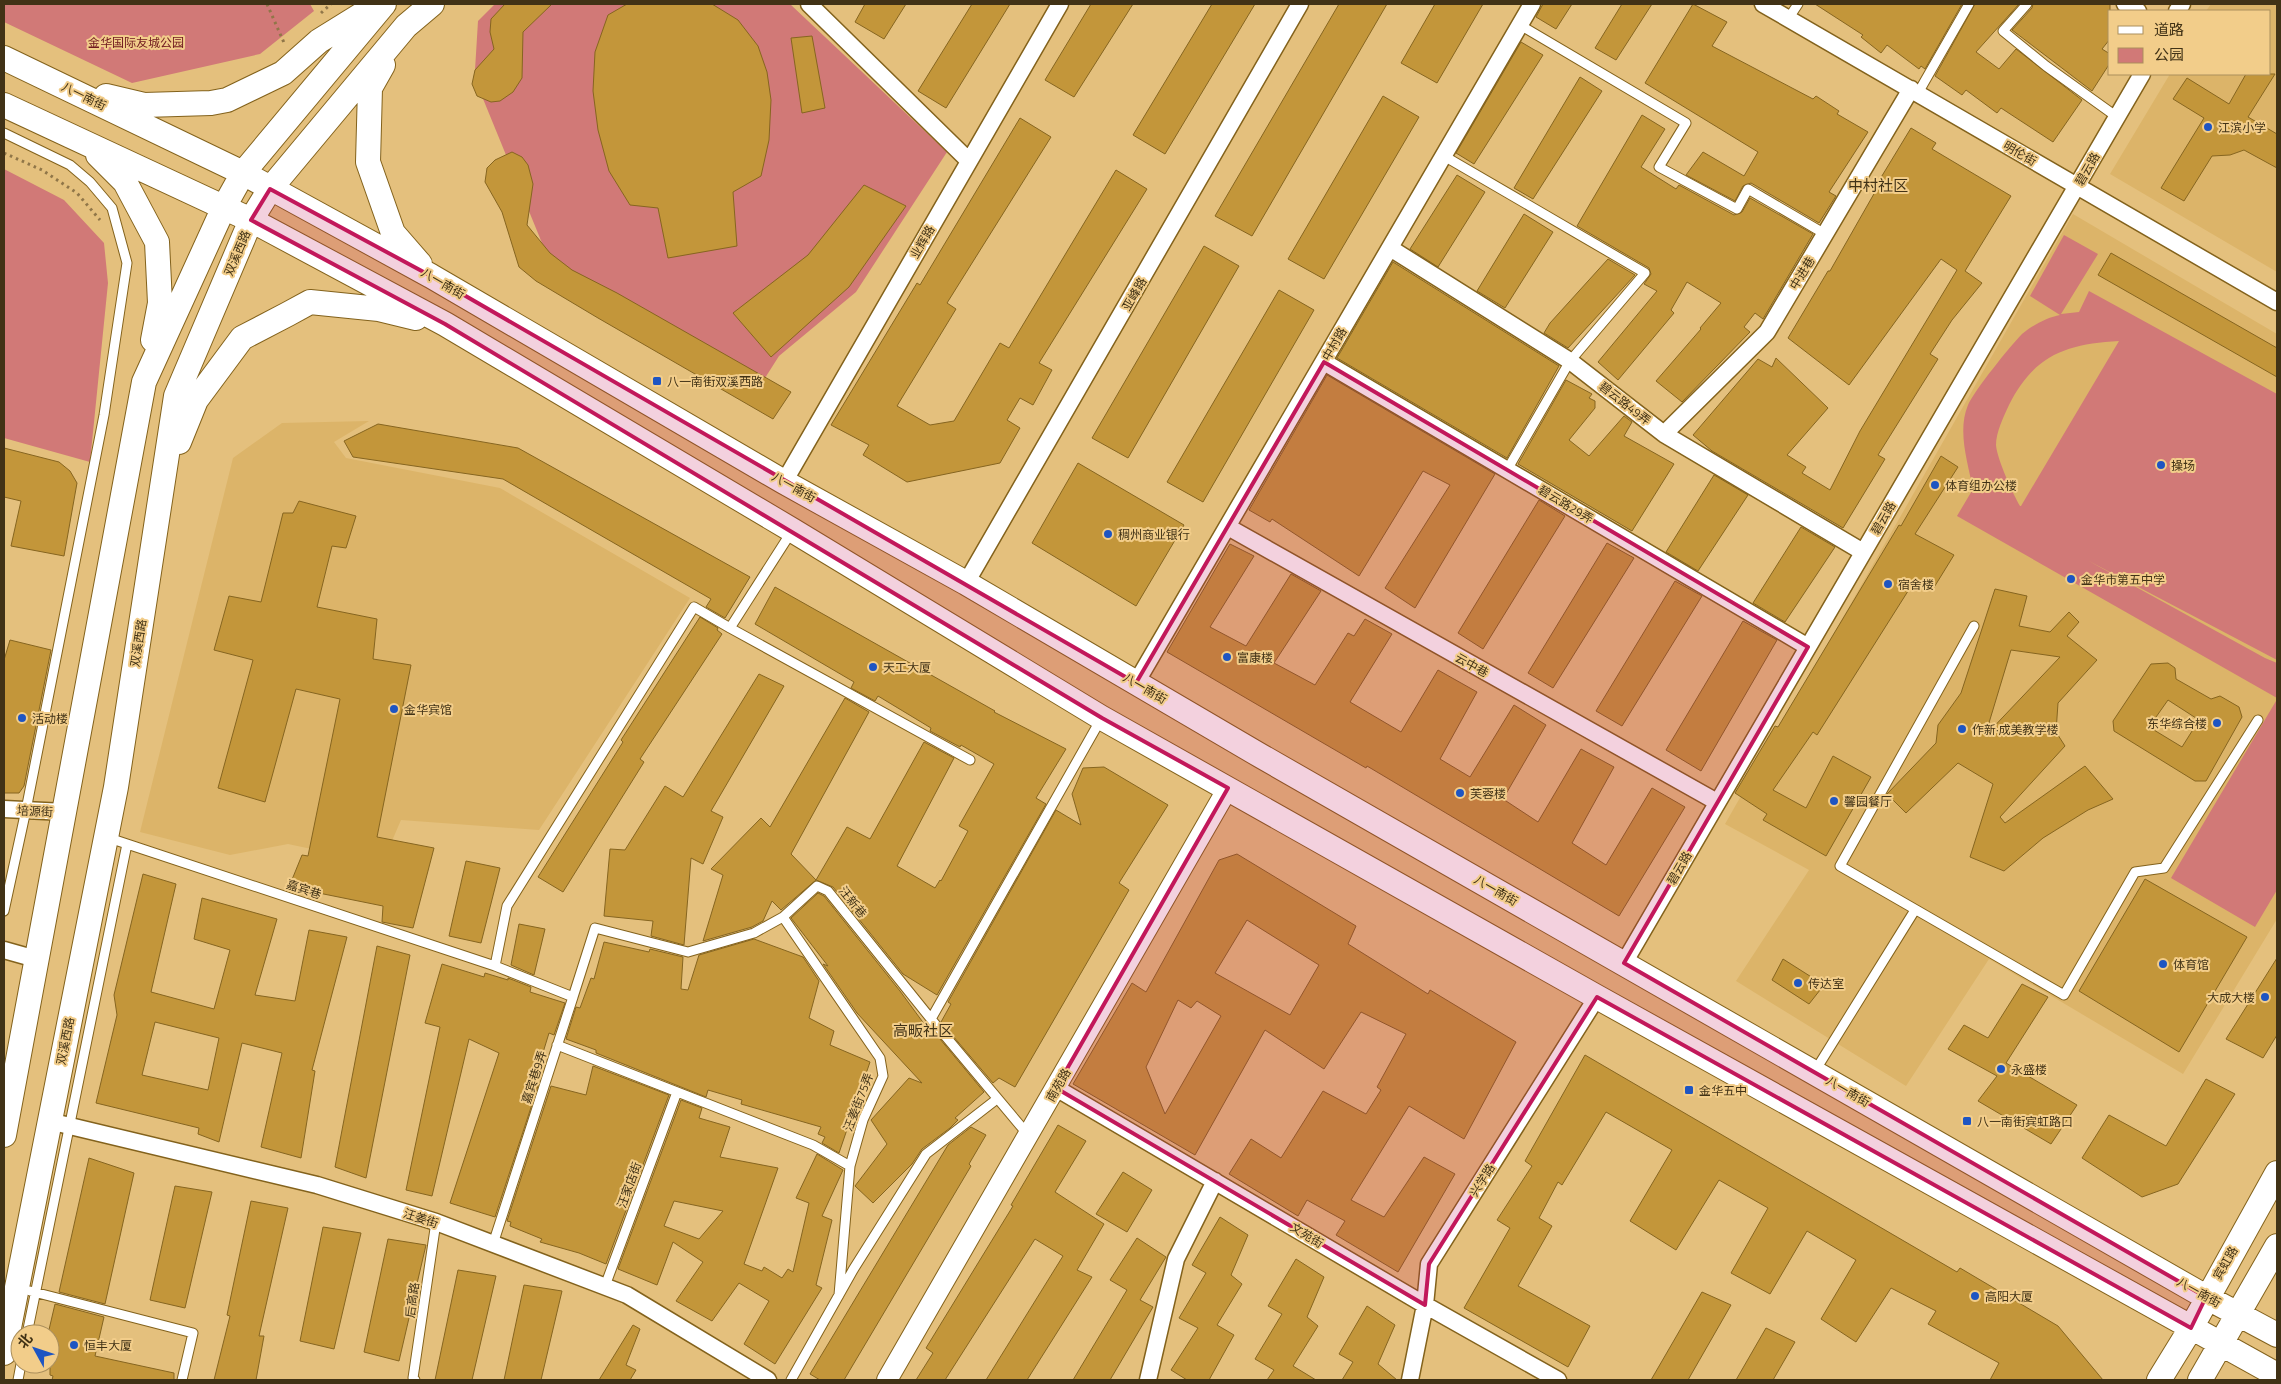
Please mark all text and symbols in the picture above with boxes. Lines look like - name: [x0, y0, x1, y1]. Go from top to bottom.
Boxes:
- legend: [2108, 10, 2271, 75]
- text: 道路: [2154, 18, 2184, 41]
- park label: 金华国际友城公园: [88, 33, 184, 52]
- text: 公园: [2154, 43, 2184, 66]
- street label: 八一南街: [58, 77, 110, 115]
- place label: 江滨小学: [2218, 118, 2266, 137]
- marker: 江滨小学: [2202, 121, 2214, 133]
- street label: 明伦街: [2000, 136, 2040, 170]
- street label: 碧云路: [2070, 149, 2104, 189]
- district label: 中村社区: [1848, 174, 1908, 197]
- street label: 业辉路: [905, 222, 939, 262]
- street label: 双溪西路: [219, 227, 255, 279]
- street label: 中进巷: [1785, 253, 1819, 293]
- street label: 八一南街: [417, 263, 469, 303]
- street label: 亚峰路: [1117, 274, 1151, 314]
- street label: 中村路: [1317, 324, 1351, 364]
- place label: 八一南街双溪西路: [667, 372, 763, 391]
- marker: 八一南街双溪西路: [651, 375, 663, 387]
- street label: 碧云路49弄: [1595, 377, 1655, 429]
- place label: 操场: [2171, 456, 2195, 475]
- marker: 操场: [2155, 459, 2167, 471]
- street label: 八一南街: [768, 467, 820, 507]
- place label: 体育组办公楼: [1945, 476, 2017, 495]
- marker: 体育组办公楼: [1929, 479, 1941, 491]
- street label: 碧云路29弄: [1535, 480, 1597, 528]
- street label: 碧云路: [1866, 498, 1900, 538]
- place label: 稠州商业银行: [1118, 525, 1190, 544]
- marker: 稠州商业银行: [1102, 528, 1114, 540]
- place label: 金华市第五中学: [2081, 570, 2165, 589]
- marker: 金华市第五中学: [2065, 573, 2077, 585]
- place label: 宿舍楼: [1898, 575, 1934, 594]
- marker: 宿舍楼: [1882, 578, 1894, 590]
- street label: 双溪西路: [125, 618, 151, 668]
- place label: 富康楼: [1237, 648, 1273, 667]
- street label: 云中巷: [1452, 648, 1492, 682]
- marker: 富康楼: [1221, 651, 1233, 663]
- place label: 天工大厦: [883, 658, 931, 677]
- marker: 天工大厦: [867, 661, 879, 673]
- street label: 八一南街: [1119, 668, 1171, 708]
- place label: 金华宾馆: [404, 700, 452, 719]
- marker: 金华宾馆: [388, 703, 400, 715]
- place label: 活动楼: [32, 709, 68, 728]
- marker: 活动楼: [16, 712, 28, 724]
- place label: 东华综合楼: [2147, 714, 2207, 733]
- marker: 东华综合楼: [2211, 717, 2223, 729]
- place label: 作新·成美教学楼: [1972, 720, 2059, 739]
- marker: 作新·成美教学楼: [1956, 723, 1968, 735]
- place label: 芙蓉楼: [1470, 784, 1506, 803]
- marker: 芙蓉楼: [1454, 787, 1466, 799]
- place label: 馨园餐厅: [1844, 792, 1892, 811]
- marker: 馨园餐厅: [1828, 795, 1840, 807]
- street label: 培源街: [17, 801, 53, 821]
- street label: 碧云路: [1662, 848, 1696, 888]
- street label: 八一南街: [1470, 870, 1522, 910]
- street label: 嘉宾巷: [284, 874, 324, 904]
- street label: 汪新巷: [834, 882, 872, 922]
- place label: 体育馆: [2173, 955, 2209, 974]
- marker: 体育馆: [2157, 958, 2169, 970]
- place label: 传达室: [1808, 974, 1844, 993]
- marker: 传达室: [1792, 977, 1804, 989]
- place label: 大成大楼: [2207, 988, 2255, 1007]
- marker: 大成大楼: [2259, 991, 2271, 1003]
- street label: 双溪西路: [51, 1016, 79, 1066]
- district label: 高畈社区: [893, 1019, 953, 1042]
- street label: 嘉宾巷9弄: [517, 1048, 551, 1106]
- place label: 永盛楼: [2011, 1060, 2047, 1079]
- marker: 永盛楼: [1995, 1063, 2007, 1075]
- street label: 南苑路: [1041, 1065, 1075, 1105]
- street label: 汪姜街75弄: [838, 1070, 878, 1134]
- street label: 八一南街: [1822, 1071, 1874, 1111]
- place label: 金华五中: [1699, 1081, 1747, 1100]
- marker: 金华五中: [1683, 1084, 1695, 1096]
- place label: 八一南街宾虹路口: [1977, 1112, 2073, 1131]
- marker: 八一南街宾虹路口: [1961, 1115, 1973, 1127]
- street label: 汪家店街: [612, 1159, 646, 1211]
- street label: 兴学路: [1464, 1160, 1500, 1200]
- street label: 汪姜街: [401, 1203, 441, 1233]
- street label: 文苑街: [1287, 1218, 1327, 1252]
- street label: 宾虹路: [2208, 1243, 2242, 1283]
- street label: 八一南街: [2173, 1272, 2225, 1312]
- street label: 后高路: [400, 1281, 424, 1319]
- place label: 高阳大厦: [1985, 1287, 2033, 1306]
- marker: 高阳大厦: [1969, 1290, 1981, 1302]
- north arrow: [10, 1324, 60, 1374]
- text: 北: [12, 1328, 37, 1352]
- place label: 恒丰大厦: [84, 1336, 132, 1355]
- marker: 恒丰大厦: [68, 1339, 80, 1351]

